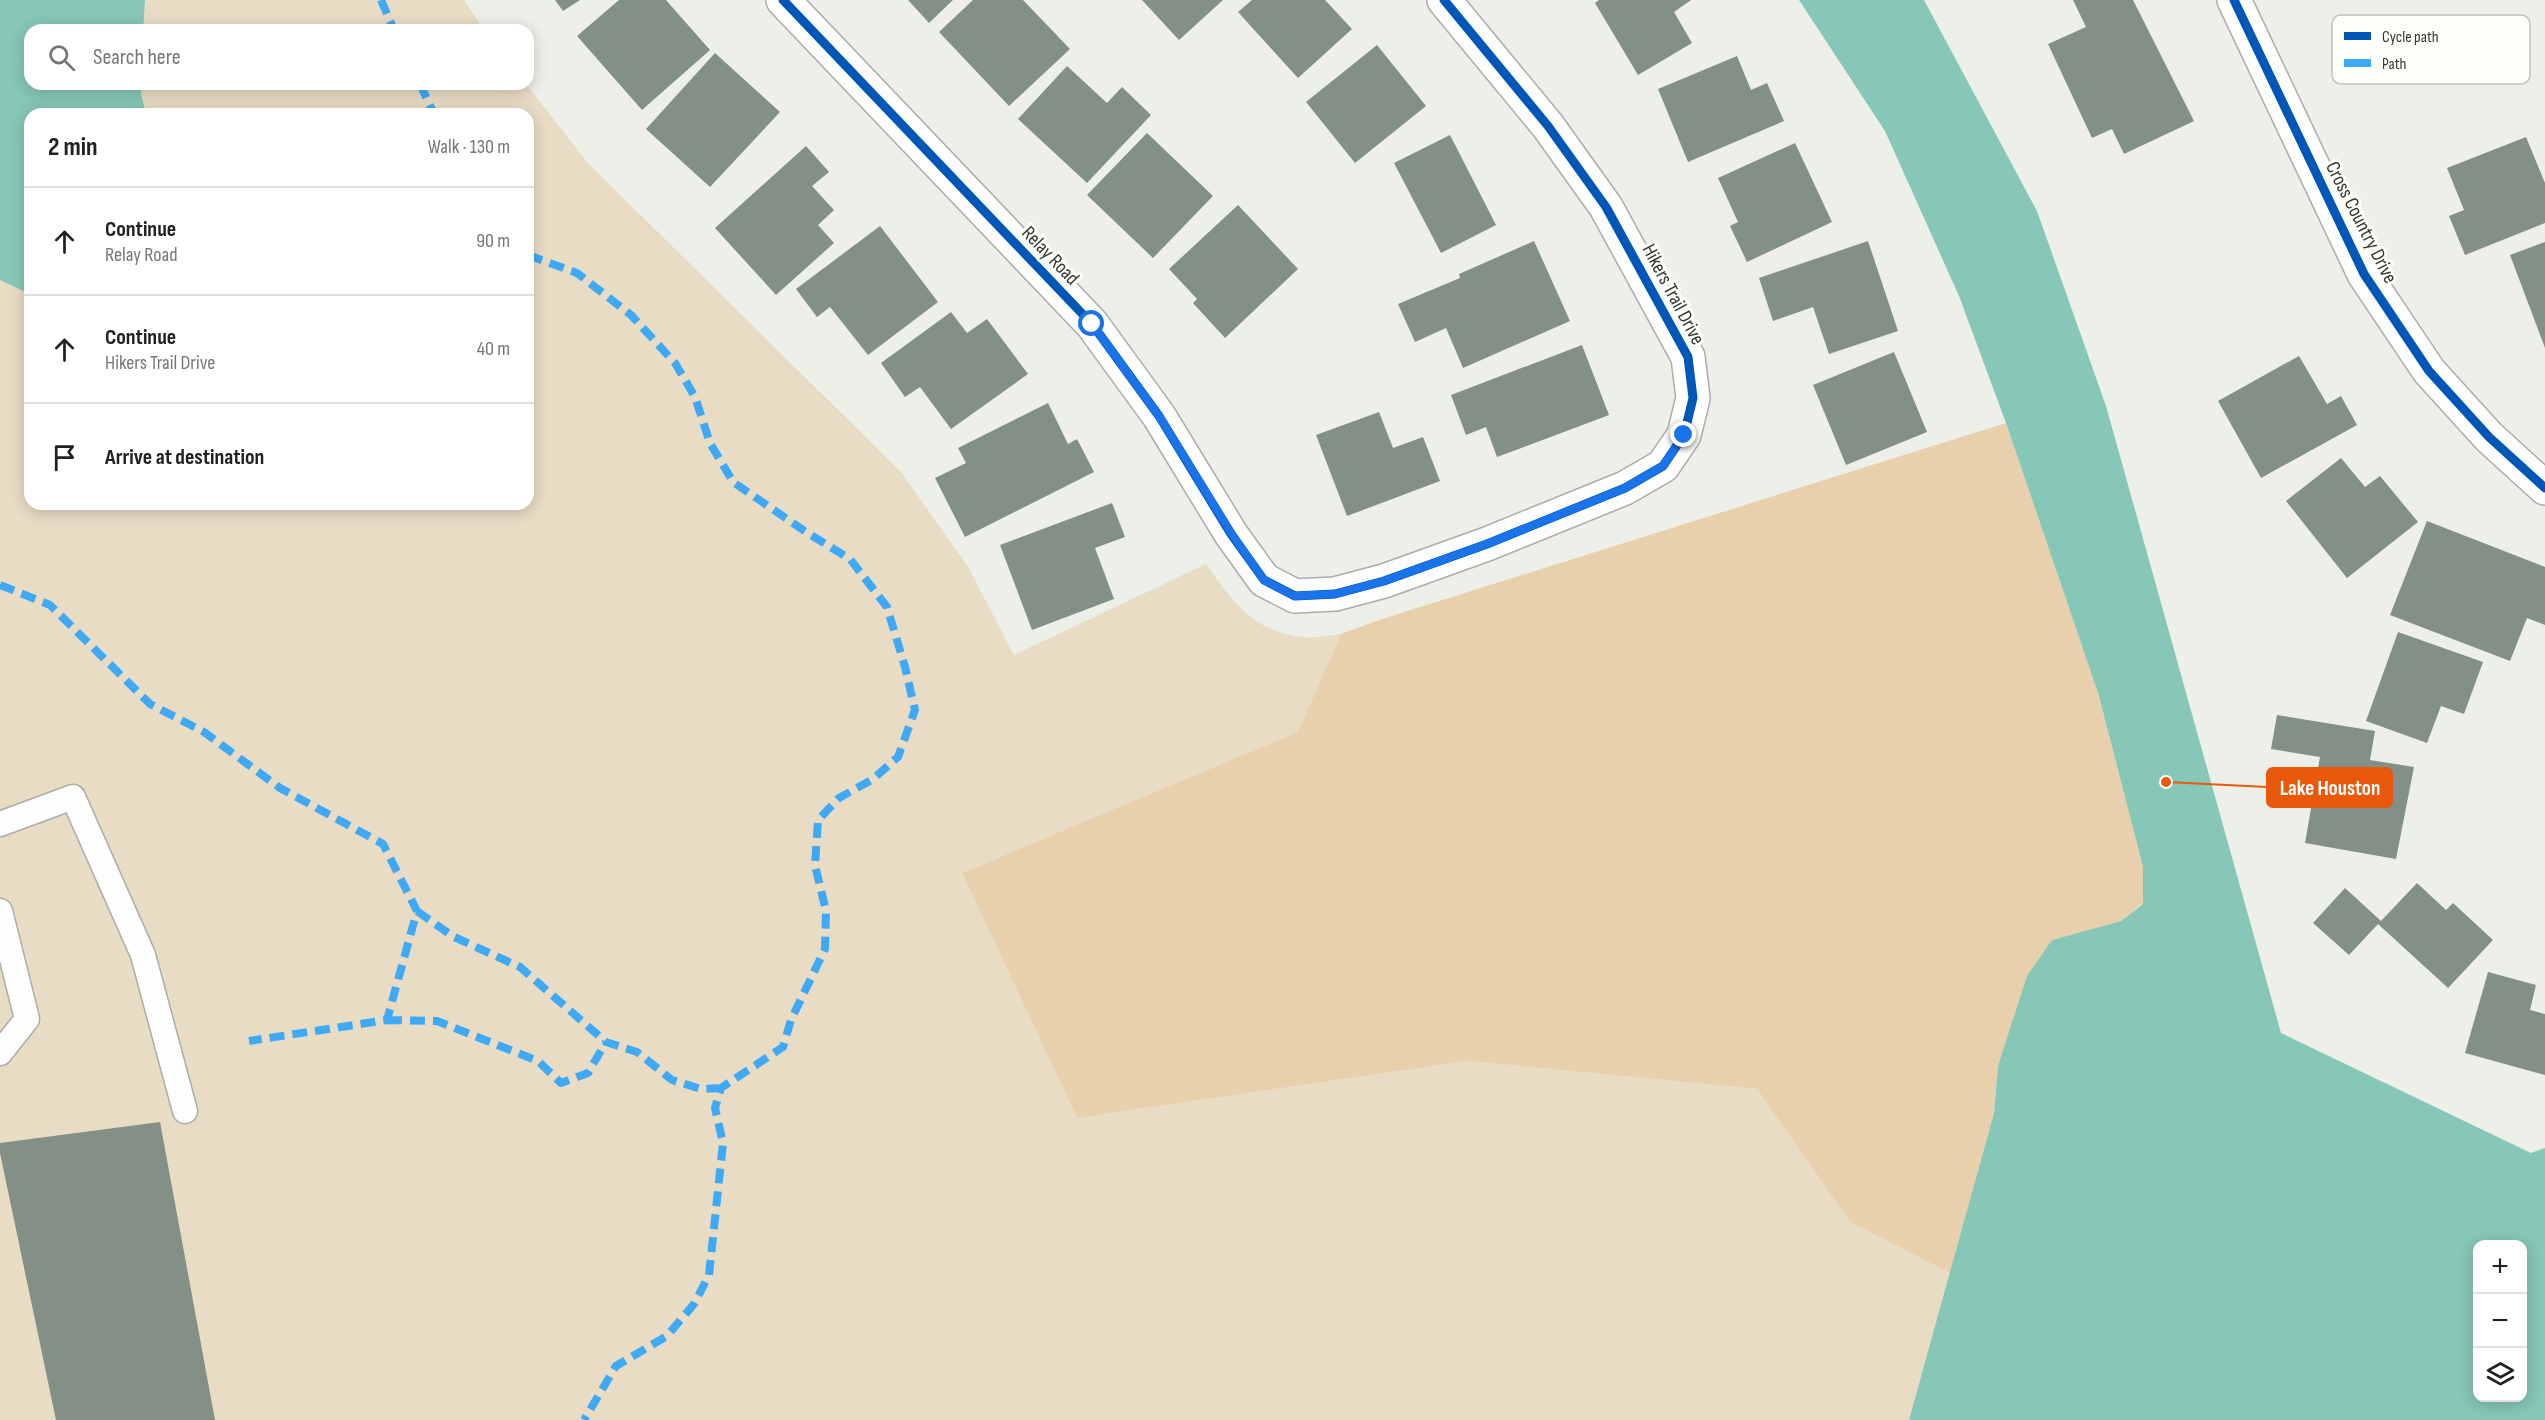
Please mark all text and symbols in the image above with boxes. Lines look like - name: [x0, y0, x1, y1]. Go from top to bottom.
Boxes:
- legend: [2332, 15, 2530, 84]
- search box: [24, 24, 534, 90]
- text: Cycle path: [2382, 28, 2439, 47]
- icon: search: [45, 41, 78, 74]
- text: Search here: [93, 44, 180, 71]
- text: Path: [2382, 55, 2406, 74]
- text: 2 min: [48, 132, 98, 163]
- text: Walk · 130 m: [428, 135, 510, 159]
- street label: Cross Country Drive: [2320, 158, 2402, 287]
- text: Continue: [105, 216, 176, 243]
- street label: Relay Road: [1016, 221, 1084, 290]
- icon: ahead: [48, 225, 81, 258]
- text: 90 m: [476, 229, 510, 253]
- street label: Hikers Trail Drive: [1637, 240, 1710, 349]
- text: Relay Road: [105, 243, 178, 267]
- route start: [1078, 310, 1104, 336]
- text: Continue: [105, 324, 176, 351]
- icon: ahead: [48, 333, 81, 366]
- text: 40 m: [477, 337, 510, 361]
- text: Hikers Trail Drive: [105, 351, 215, 375]
- route end: [1670, 421, 1696, 447]
- icon: arrive: [48, 441, 81, 474]
- text: Arrive at destination: [105, 444, 264, 471]
- callout: Lake Houston: [2267, 768, 2392, 807]
- text: Lake Houston: [2280, 776, 2380, 801]
- map controls: [2473, 1240, 2527, 1402]
- button: +: [2473, 1240, 2527, 1294]
- button: −: [2473, 1294, 2527, 1348]
- button: layers: [2473, 1348, 2527, 1402]

